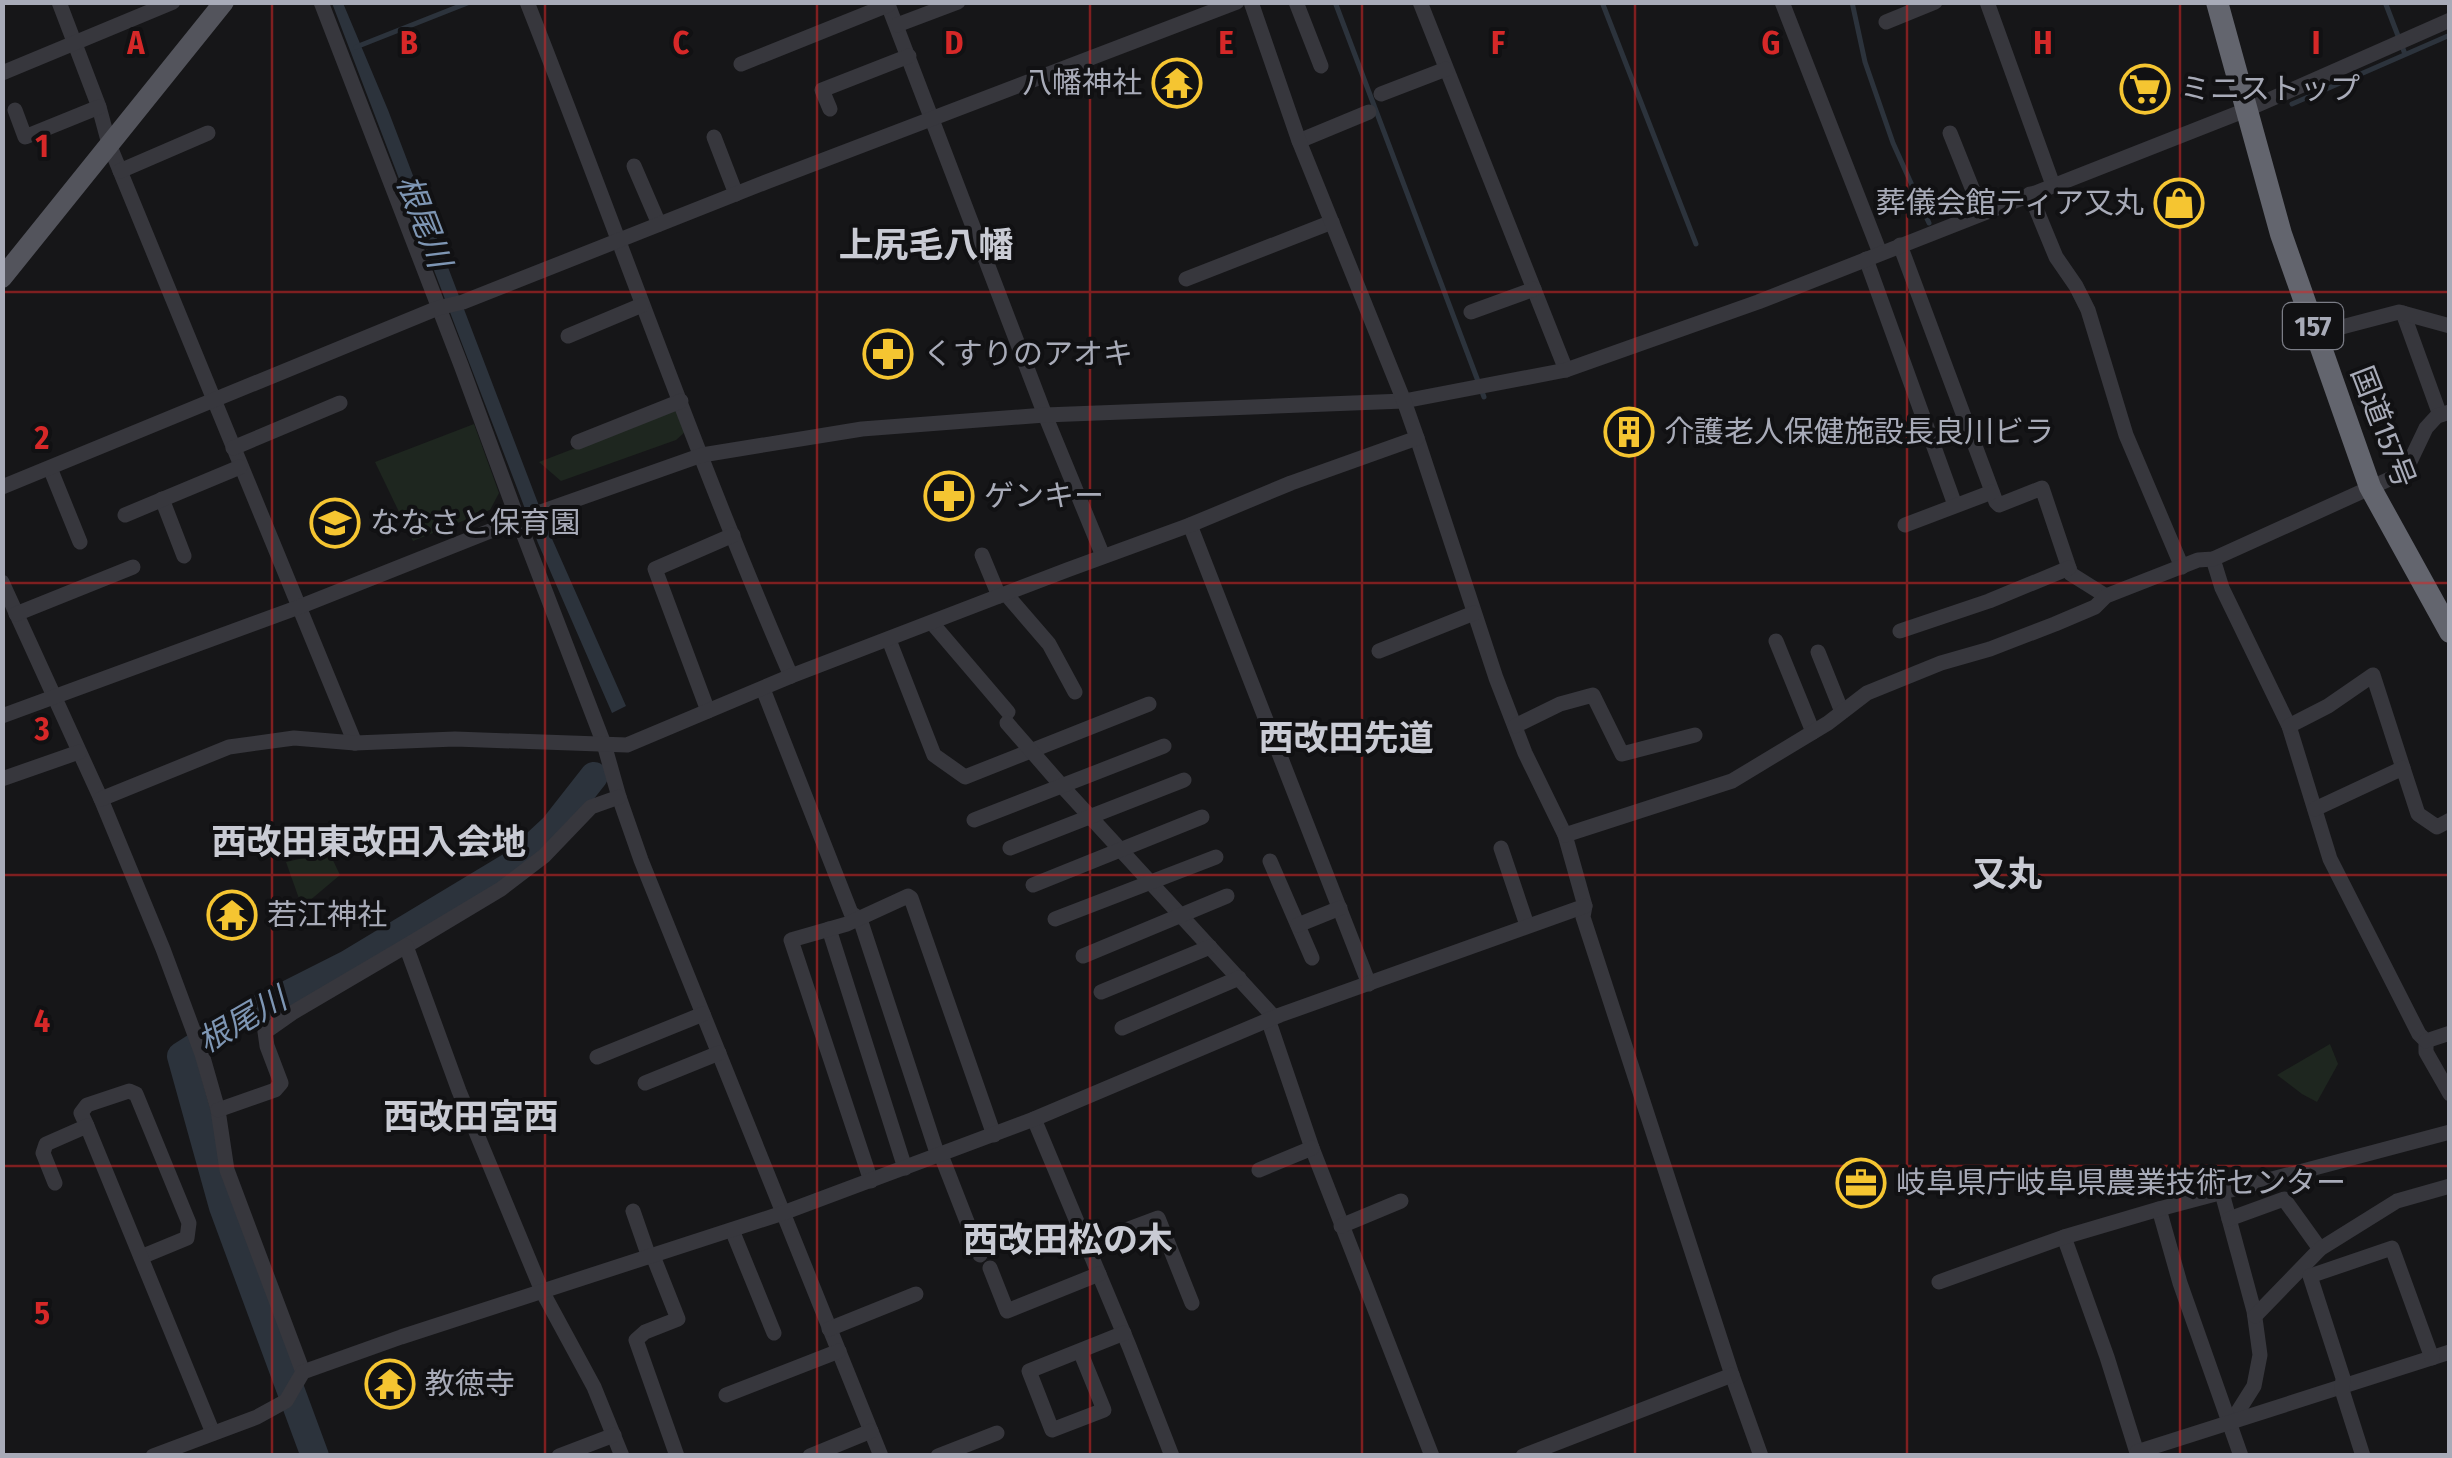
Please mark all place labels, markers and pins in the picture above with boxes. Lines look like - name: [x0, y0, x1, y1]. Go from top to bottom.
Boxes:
- temple icon: 八幡神社: [1151, 57, 1203, 109]
- supermarket icon: ミニストップ: [2119, 63, 2171, 115]
- place label: 八幡神社: [1022, 65, 1142, 101]
- place label: ミニストップ: [2180, 71, 2360, 107]
- shop icon: 葬儀会館ティア又丸: [2153, 177, 2205, 229]
- place label: 葬儀会館ティア又丸: [1876, 185, 2144, 221]
- pharmacy icon: くすりのアオキ: [862, 328, 914, 380]
- place label: くすりのアオキ: [923, 336, 1133, 372]
- building icon: 介護老人保健施設長良川ビラ: [1603, 406, 1655, 458]
- place label: 介護老人保健施設長良川ビラ: [1664, 414, 2054, 450]
- pharmacy icon: ゲンキー: [923, 470, 975, 522]
- place label: ゲンキー: [984, 478, 1104, 514]
- school or university icon: ななさと保育園: [309, 497, 361, 549]
- place label: ななさと保育園: [370, 505, 580, 541]
- temple icon: 若江神社: [206, 889, 258, 941]
- place label: 若江神社: [267, 897, 387, 933]
- office icon: 岐阜県庁岐阜県農業技術センター: [1835, 1157, 1887, 1209]
- place label: 岐阜県庁岐阜県農業技術センター: [1896, 1165, 2346, 1201]
- temple icon: 教徳寺: [364, 1358, 416, 1410]
- place label: 教徳寺: [425, 1366, 515, 1402]

